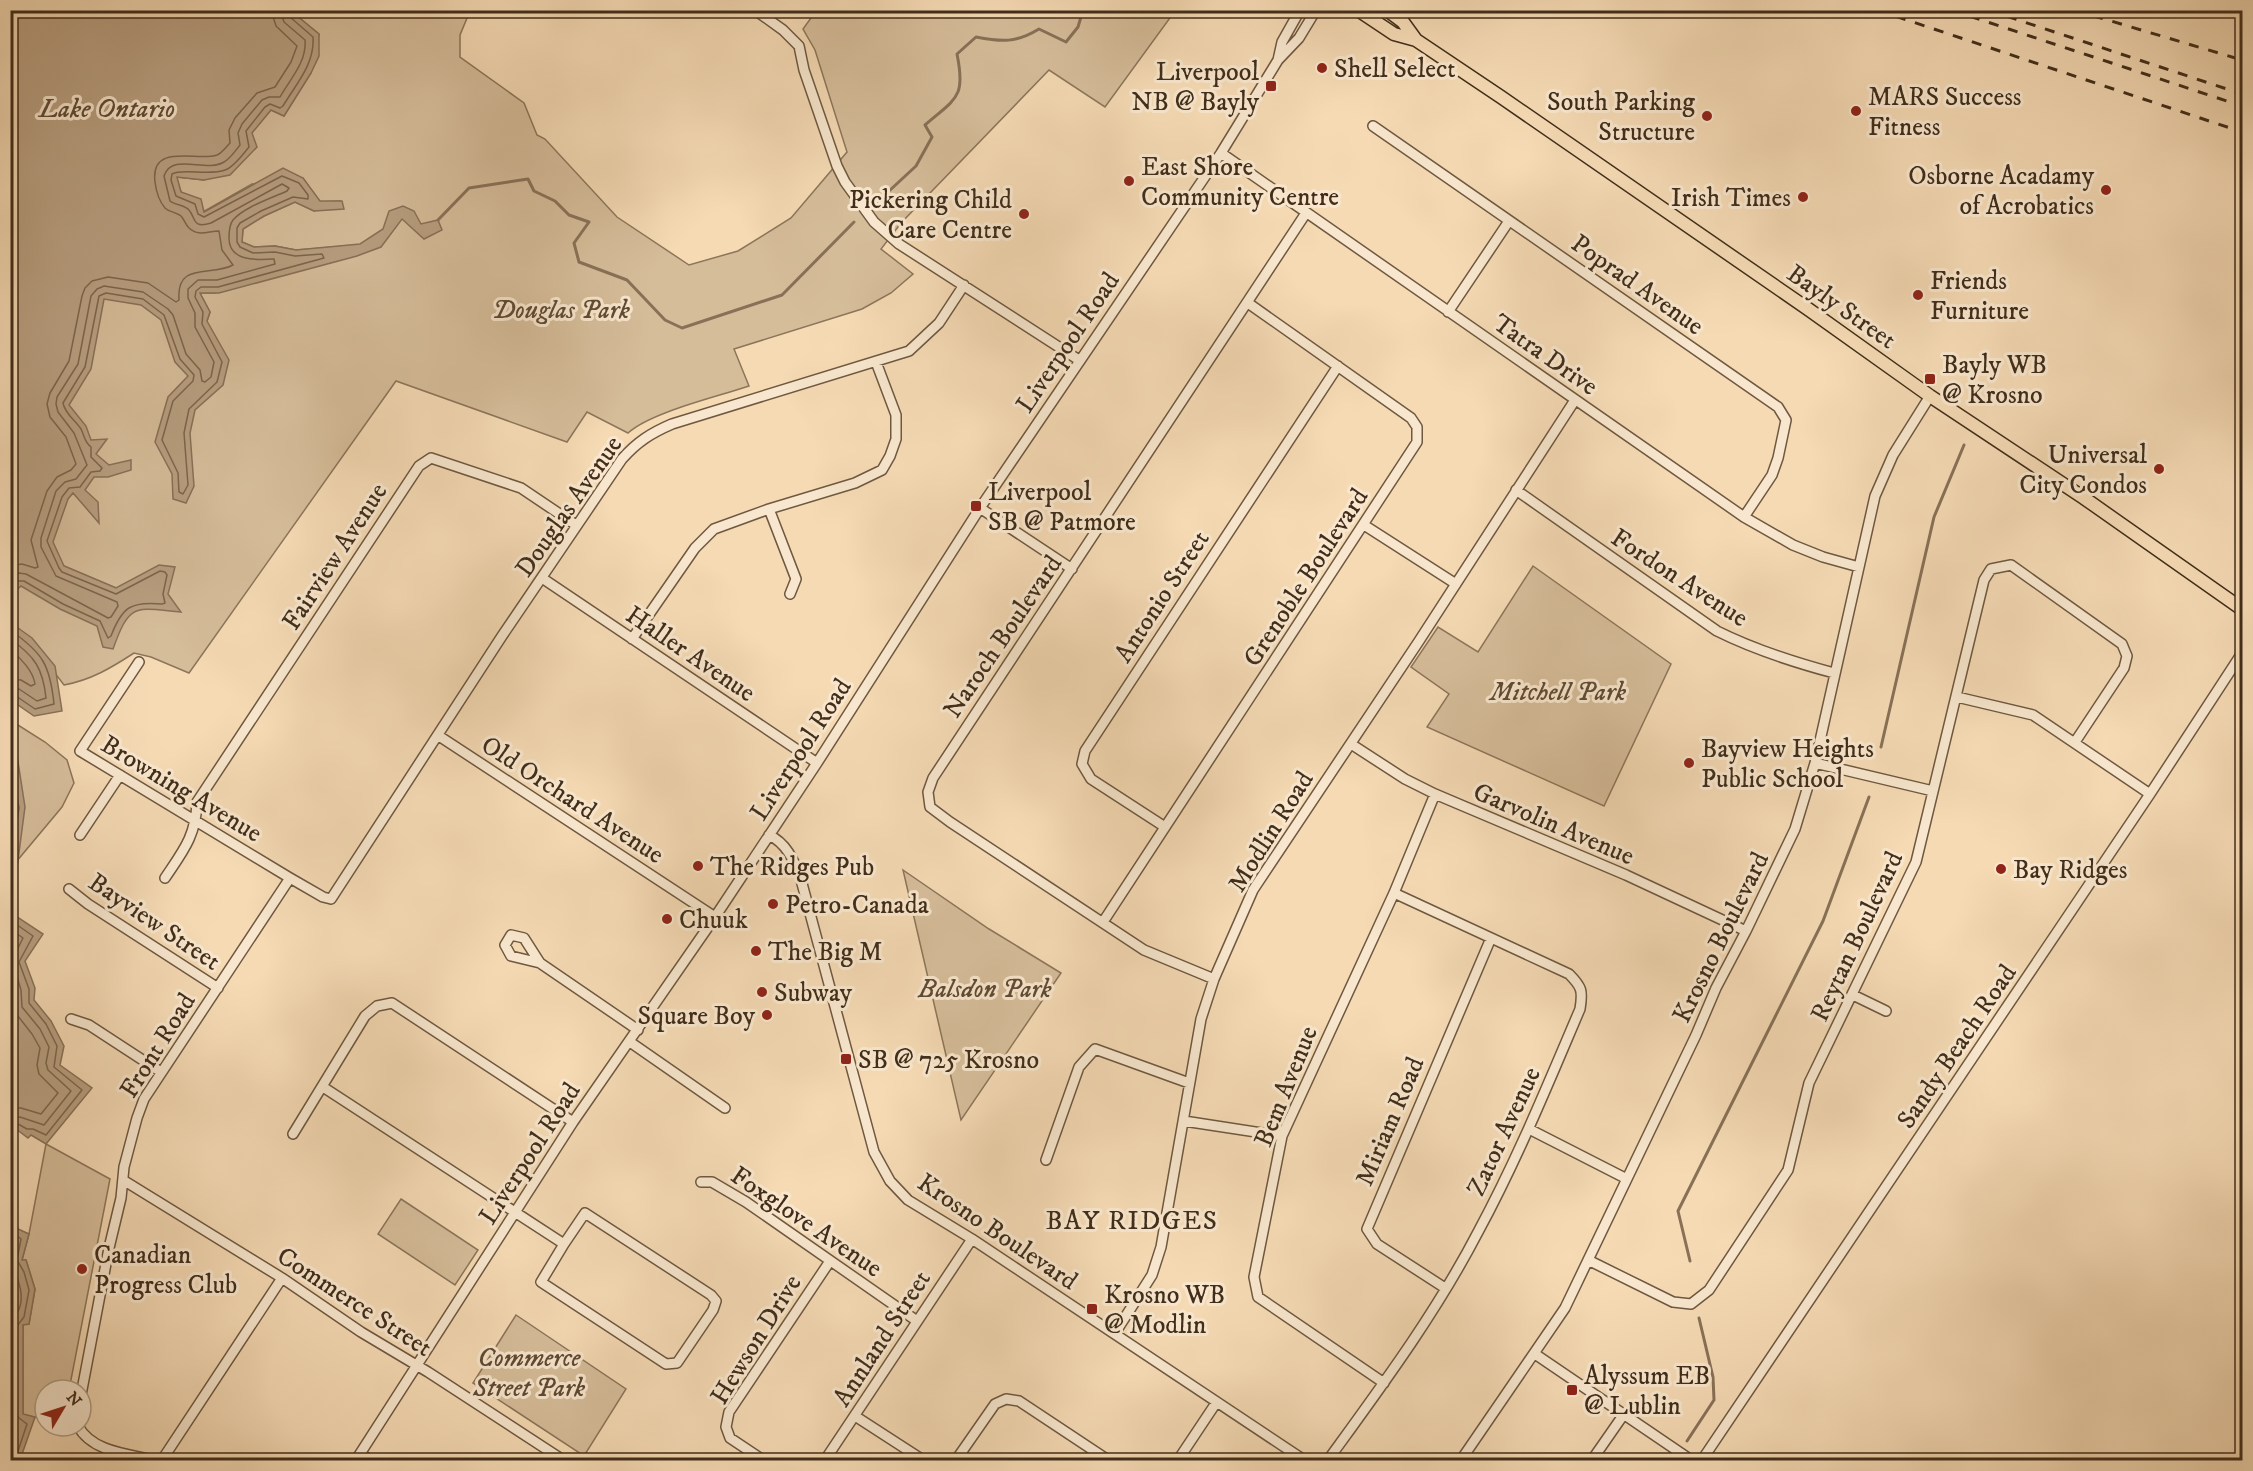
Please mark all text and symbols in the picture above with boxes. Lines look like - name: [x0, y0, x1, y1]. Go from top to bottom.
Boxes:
- place label: Shell Select: [1334, 53, 1456, 86]
- place label: Liverpool NB @ Bayly: [1131, 56, 1260, 119]
- marker: Shell Select: [1315, 61, 1329, 75]
- marker: Liverpool NB @ Bayly: [1264, 79, 1278, 93]
- place label: MARS Success Fitness: [1868, 81, 2022, 144]
- place label: South Parking Structure: [1547, 86, 1695, 149]
- water label: Lake Ontario: [37, 92, 175, 126]
- marker: MARS Success Fitness: [1849, 104, 1863, 118]
- marker: South Parking Structure: [1700, 109, 1714, 123]
- place label: East Shore Community Centre: [1141, 151, 1339, 214]
- place label: Osborne Acadamy of Acrobatics: [1908, 160, 2095, 223]
- marker: East Shore Community Centre: [1122, 174, 1136, 188]
- place label: Irish Times: [1671, 182, 1791, 215]
- marker: Osborne Acadamy of Acrobatics: [2099, 183, 2113, 197]
- place label: Pickering Child Care Centre: [849, 184, 1012, 247]
- marker: Irish Times: [1796, 190, 1810, 204]
- marker: Pickering Child Care Centre: [1017, 207, 1031, 221]
- street label: Poprad Avenue: [1564, 227, 1710, 343]
- street label: Bayly Street: [1780, 258, 1902, 357]
- place label: Friends Furniture: [1930, 265, 2029, 328]
- street label: Liverpool Road: [1009, 266, 1127, 420]
- marker: Friends Furniture: [1911, 288, 1925, 302]
- park label: Douglas Park: [492, 294, 630, 327]
- street label: Tatra Drive: [1486, 307, 1604, 403]
- place label: Bayly WB @ Krosno: [1942, 349, 2047, 412]
- marker: Bayly WB @ Krosno: [1923, 372, 1937, 386]
- street label: Douglas Avenue: [508, 430, 630, 584]
- place label: Universal City Condos: [2019, 439, 2147, 502]
- marker: Universal City Condos: [2152, 462, 2166, 476]
- place label: Liverpool SB @ Patmore: [988, 476, 1136, 539]
- street label: Fairview Avenue: [275, 477, 395, 637]
- street label: Grenoble Boulevard: [1236, 482, 1376, 673]
- marker: Liverpool SB @ Patmore: [969, 499, 983, 513]
- street label: Fordon Avenue: [1604, 522, 1754, 635]
- street label: Antonio Street: [1107, 525, 1217, 669]
- street label: Naroch Boulevard: [937, 549, 1070, 725]
- street label: Haller Avenue: [619, 599, 761, 710]
- street label: Liverpool Road: [743, 673, 859, 827]
- park label: Mitchell Park: [1488, 676, 1626, 709]
- street label: Browning Avenue: [95, 728, 268, 850]
- street label: Old Orchard Avenue: [474, 729, 670, 872]
- place label: Bayview Heights Public School: [1701, 733, 1874, 796]
- marker: Bayview Heights Public School: [1682, 756, 1696, 770]
- street label: Modlin Road: [1221, 765, 1321, 898]
- street label: Garvolin Avenue: [1468, 776, 1639, 873]
- street label: Reytan Boulevard: [1804, 846, 1911, 1027]
- street label: Krosno Boulevard: [1666, 847, 1777, 1029]
- place label: The Ridges Pub: [710, 851, 874, 884]
- place label: Bay Ridges: [2013, 854, 2127, 887]
- marker: The Ridges Pub: [691, 859, 705, 873]
- marker: Bay Ridges: [1994, 862, 2008, 876]
- street label: Bayview Street: [82, 866, 227, 978]
- place label: Petro-Canada: [785, 889, 929, 922]
- marker: Petro-Canada: [766, 897, 780, 911]
- place label: Chuuk: [679, 904, 748, 937]
- marker: Chuuk: [660, 912, 674, 926]
- place label: The Big M: [768, 936, 883, 969]
- marker: The Big M: [749, 944, 763, 958]
- street label: Sandy Beach Road: [1890, 958, 2024, 1135]
- park label: Balsdon Park: [917, 973, 1052, 1006]
- place label: Subway: [774, 977, 853, 1010]
- marker: Subway: [755, 985, 769, 999]
- street label: Front Road: [113, 987, 204, 1105]
- place label: Square Boy: [637, 1000, 756, 1033]
- marker: Square Boy: [760, 1008, 774, 1022]
- street label: Bem Avenue: [1247, 1021, 1326, 1152]
- place label: SB @ 725 Krosno: [858, 1044, 1039, 1077]
- marker: SB @ 725 Krosno: [839, 1052, 853, 1066]
- street label: Miriam Road: [1348, 1052, 1432, 1191]
- street label: Zator Avenue: [1460, 1062, 1549, 1202]
- street label: Liverpool Road: [472, 1077, 588, 1231]
- street label: Foxglove Avenue: [724, 1159, 888, 1285]
- street label: Krosno Boulevard: [911, 1167, 1084, 1298]
- district label: BAY RIDGES: [1046, 1204, 1218, 1238]
- place label: Canadian Progress Club: [94, 1239, 237, 1302]
- street label: Commerce Street: [270, 1240, 438, 1365]
- marker: Canadian Progress Club: [75, 1262, 89, 1276]
- street label: Annland Street: [826, 1264, 939, 1413]
- street label: Hewson Drive: [703, 1269, 809, 1411]
- place label: Krosno WB @ Modlin: [1104, 1279, 1225, 1342]
- marker: Krosno WB @ Modlin: [1085, 1302, 1099, 1316]
- park label: Commerce Street Park: [472, 1342, 585, 1405]
- place label: Alyssum EB @ Lublin: [1584, 1360, 1710, 1423]
- north arrow: [33, 1378, 93, 1438]
- marker: Alyssum EB @ Lublin: [1565, 1383, 1579, 1397]
- text: N: [62, 1388, 86, 1411]

